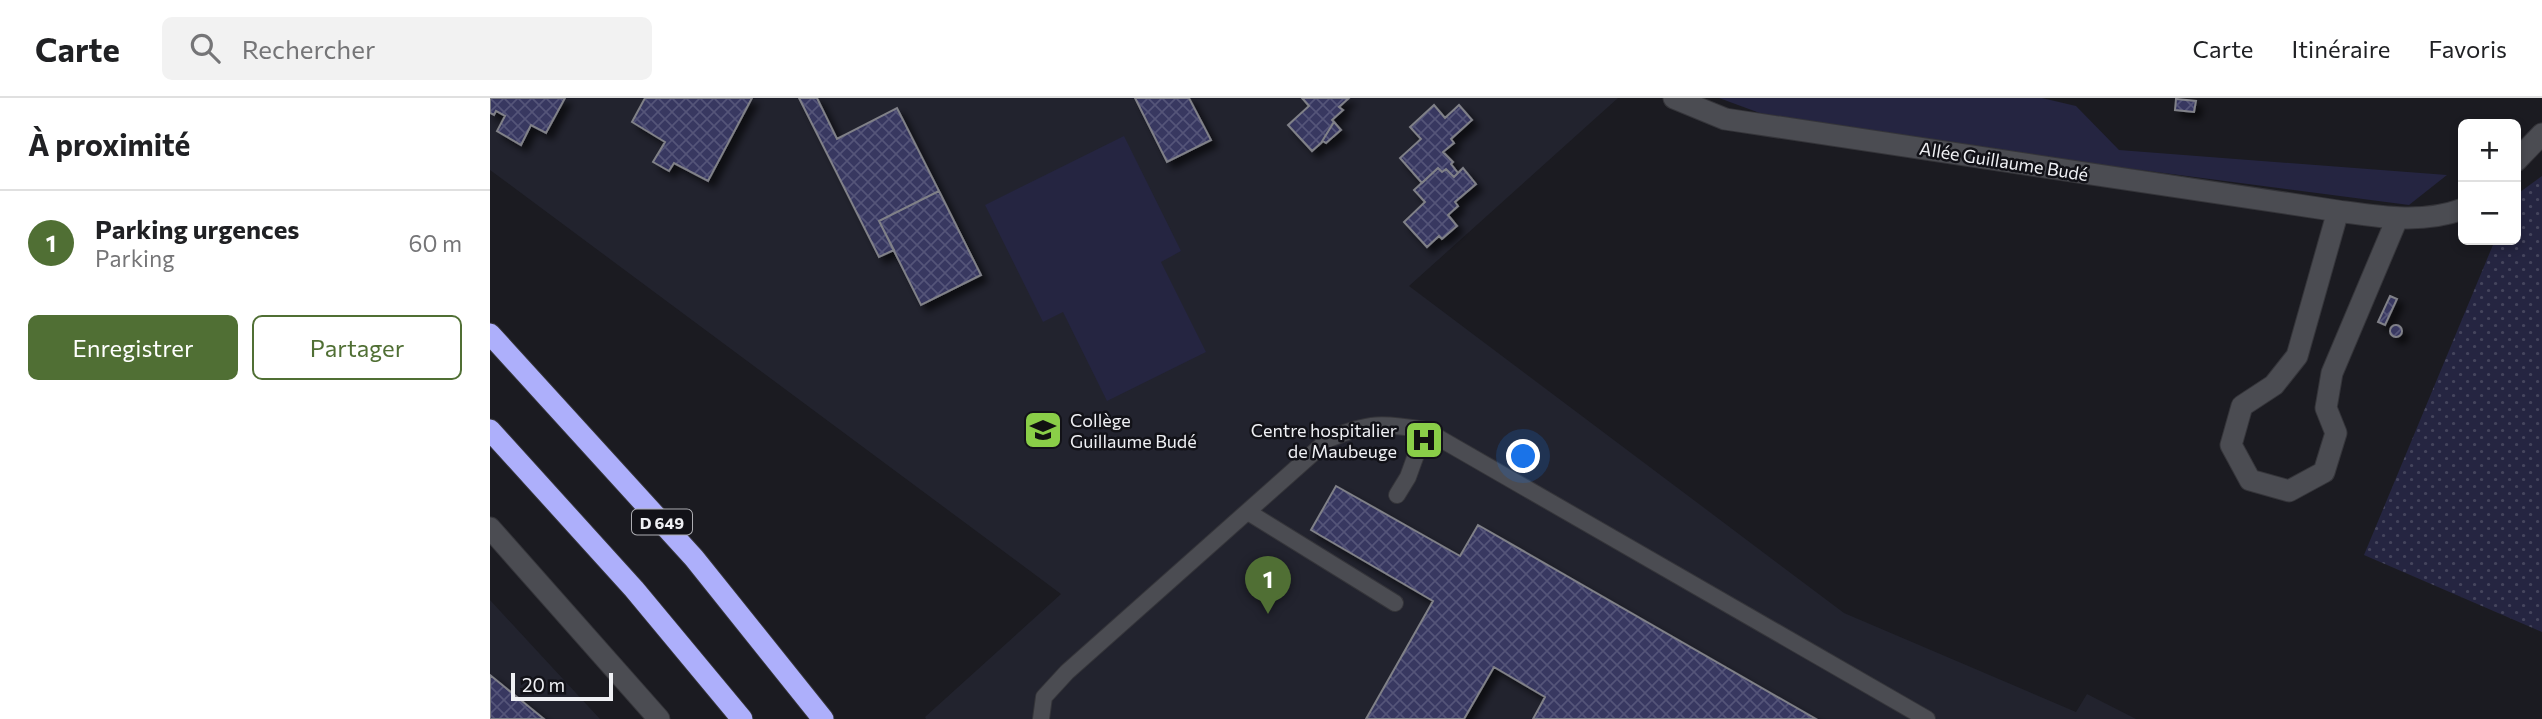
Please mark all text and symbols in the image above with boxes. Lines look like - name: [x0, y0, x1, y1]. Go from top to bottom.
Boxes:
- search box: [162, 17, 652, 80]
- text: Carte: [35, 28, 120, 69]
- icon: search: [186, 29, 224, 67]
- text: Rechercher: [242, 33, 375, 64]
- text: Carte: [2193, 34, 2254, 63]
- text: Itinéraire: [2292, 34, 2391, 63]
- text: Favoris: [2429, 34, 2507, 63]
- map controls: [2458, 119, 2521, 245]
- button: +: [2458, 119, 2521, 182]
- text: À proximité: [28, 125, 190, 162]
- street label: Allée Guillaume Budé: [1918, 137, 2090, 185]
- button: −: [2458, 182, 2521, 245]
- text: Parking urgences: [95, 213, 299, 244]
- text: 1: [46, 229, 56, 257]
- text: 60 m: [409, 229, 462, 257]
- text: Parking: [95, 244, 175, 272]
- button: Enregistrer: [28, 315, 238, 380]
- button: Partager: [252, 315, 462, 380]
- school or university icon: Collège Guillaume Budé: [1022, 409, 1064, 451]
- place label: Collège Guillaume Budé: [1070, 409, 1197, 452]
- place label: Centre hospitalier de Maubeuge: [1251, 419, 1397, 462]
- hospital icon: Centre hospitalier de Maubeuge: [1403, 419, 1445, 461]
- your location: [1506, 439, 1540, 473]
- road number: D 649: [632, 510, 692, 534]
- pin: 1: [1245, 556, 1291, 614]
- scale bar: [511, 670, 612, 702]
- text: 20 m: [522, 673, 565, 696]

